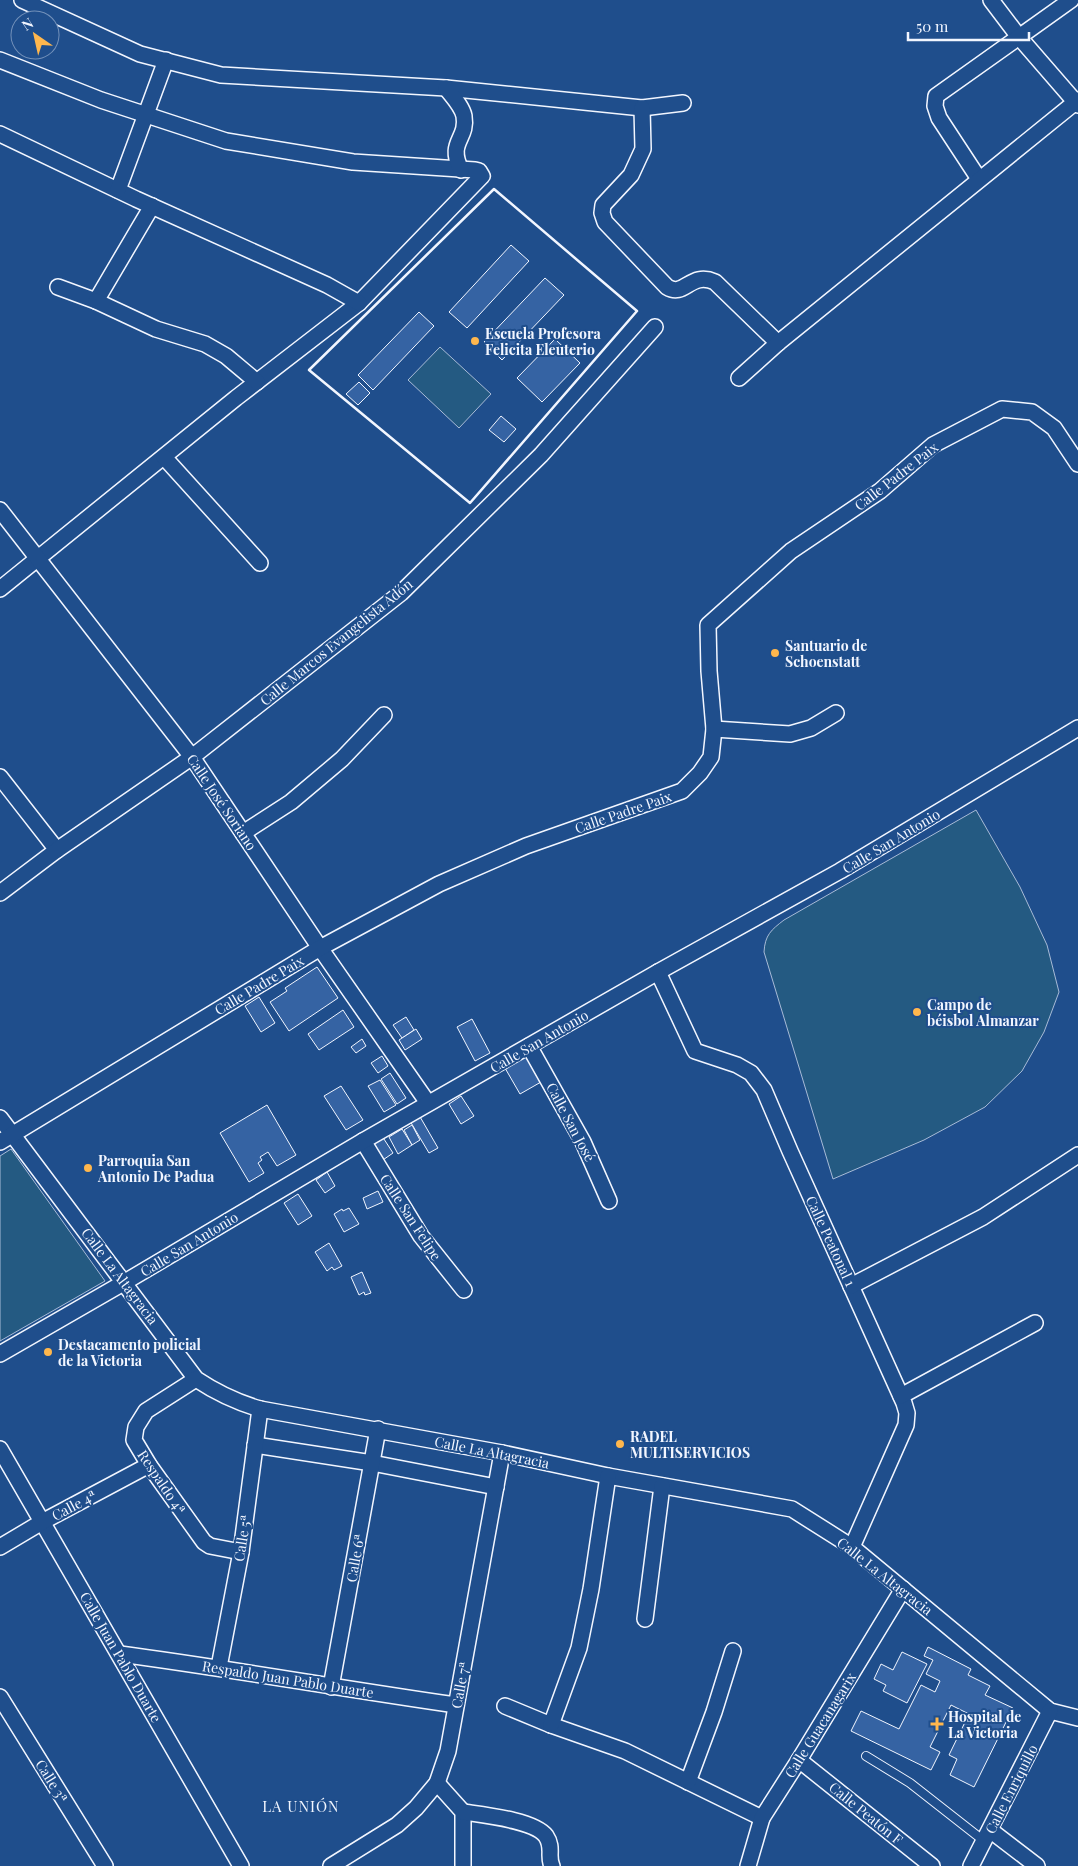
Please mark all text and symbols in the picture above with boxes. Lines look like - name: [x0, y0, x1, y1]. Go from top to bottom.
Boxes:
- north arrow: [10, 10, 60, 60]
- scale bar: [908, 10, 1029, 42]
- text: N: [18, 13, 37, 35]
- text: 50 m: [916, 16, 949, 36]
- place label: Escuela Profesora Felicita Eleuterio: [485, 324, 601, 359]
- marker: Escuela Profesora Felicita Eleuterio: [469, 335, 481, 347]
- street label: Calle Padre Paix: [850, 437, 942, 515]
- street label: Calle Marcos Evangelista Adón: [256, 574, 417, 710]
- place label: Santuario de Schoenstatt: [785, 636, 867, 671]
- marker: Santuario de Schoenstatt: [769, 647, 781, 659]
- street label: Calle José Soriano: [183, 750, 261, 854]
- street label: Calle Padre Paix: [572, 786, 675, 837]
- street label: Calle San Antonio: [839, 804, 944, 878]
- street label: Calle Padre Paix: [211, 950, 308, 1019]
- place label: Campo de béisbol Almanzar: [927, 995, 1039, 1030]
- street label: Calle San Antonio: [486, 1005, 592, 1077]
- marker: Campo de béisbol Almanzar: [911, 1006, 923, 1018]
- street label: Calle San José: [542, 1079, 600, 1165]
- place label: Parroquia San Antonio De Padua: [97, 1151, 215, 1186]
- marker: Parroquia San Antonio De Padua: [82, 1162, 94, 1174]
- street label: Calle San Felipe: [376, 1170, 446, 1264]
- street label: Calle Peatonal 1: [802, 1193, 860, 1289]
- street label: Calle San Antonio: [137, 1207, 242, 1281]
- street label: Calle La Altagracia: [77, 1224, 163, 1328]
- place label: Destacamento policial de la Victoria: [58, 1335, 202, 1370]
- marker: Destacamento policial de la Victoria: [42, 1346, 54, 1358]
- place label: RADEL MULTISERVICIOS: [630, 1427, 750, 1462]
- street label: Calle La Altagracia: [433, 1432, 551, 1472]
- marker: RADEL MULTISERVICIOS: [614, 1438, 626, 1450]
- street label: Respaldo 4ª: [133, 1446, 191, 1518]
- street label: Calle 4ª: [48, 1485, 100, 1525]
- street label: Calle 5ª: [229, 1513, 255, 1563]
- street label: Calle 6ª: [341, 1532, 369, 1584]
- street label: Calle La Altagracia: [833, 1533, 937, 1619]
- street label: Calle Juan Pablo Duarte: [76, 1588, 166, 1726]
- street label: Respaldo Juan Pablo Duarte: [201, 1656, 375, 1702]
- street label: Calle 7ª: [447, 1660, 473, 1710]
- street label: Calle Guacanagarix: [780, 1668, 860, 1781]
- place label: Hospital de La Victoria: [948, 1707, 1021, 1742]
- marker: Hospital de La Victoria: [930, 1717, 944, 1731]
- street label: Calle Enriquillo: [980, 1741, 1042, 1837]
- street label: Calle 3ª: [31, 1756, 73, 1806]
- street label: Calle Peatón F: [825, 1777, 907, 1849]
- district label: LA UNIÓN: [262, 1796, 340, 1816]

